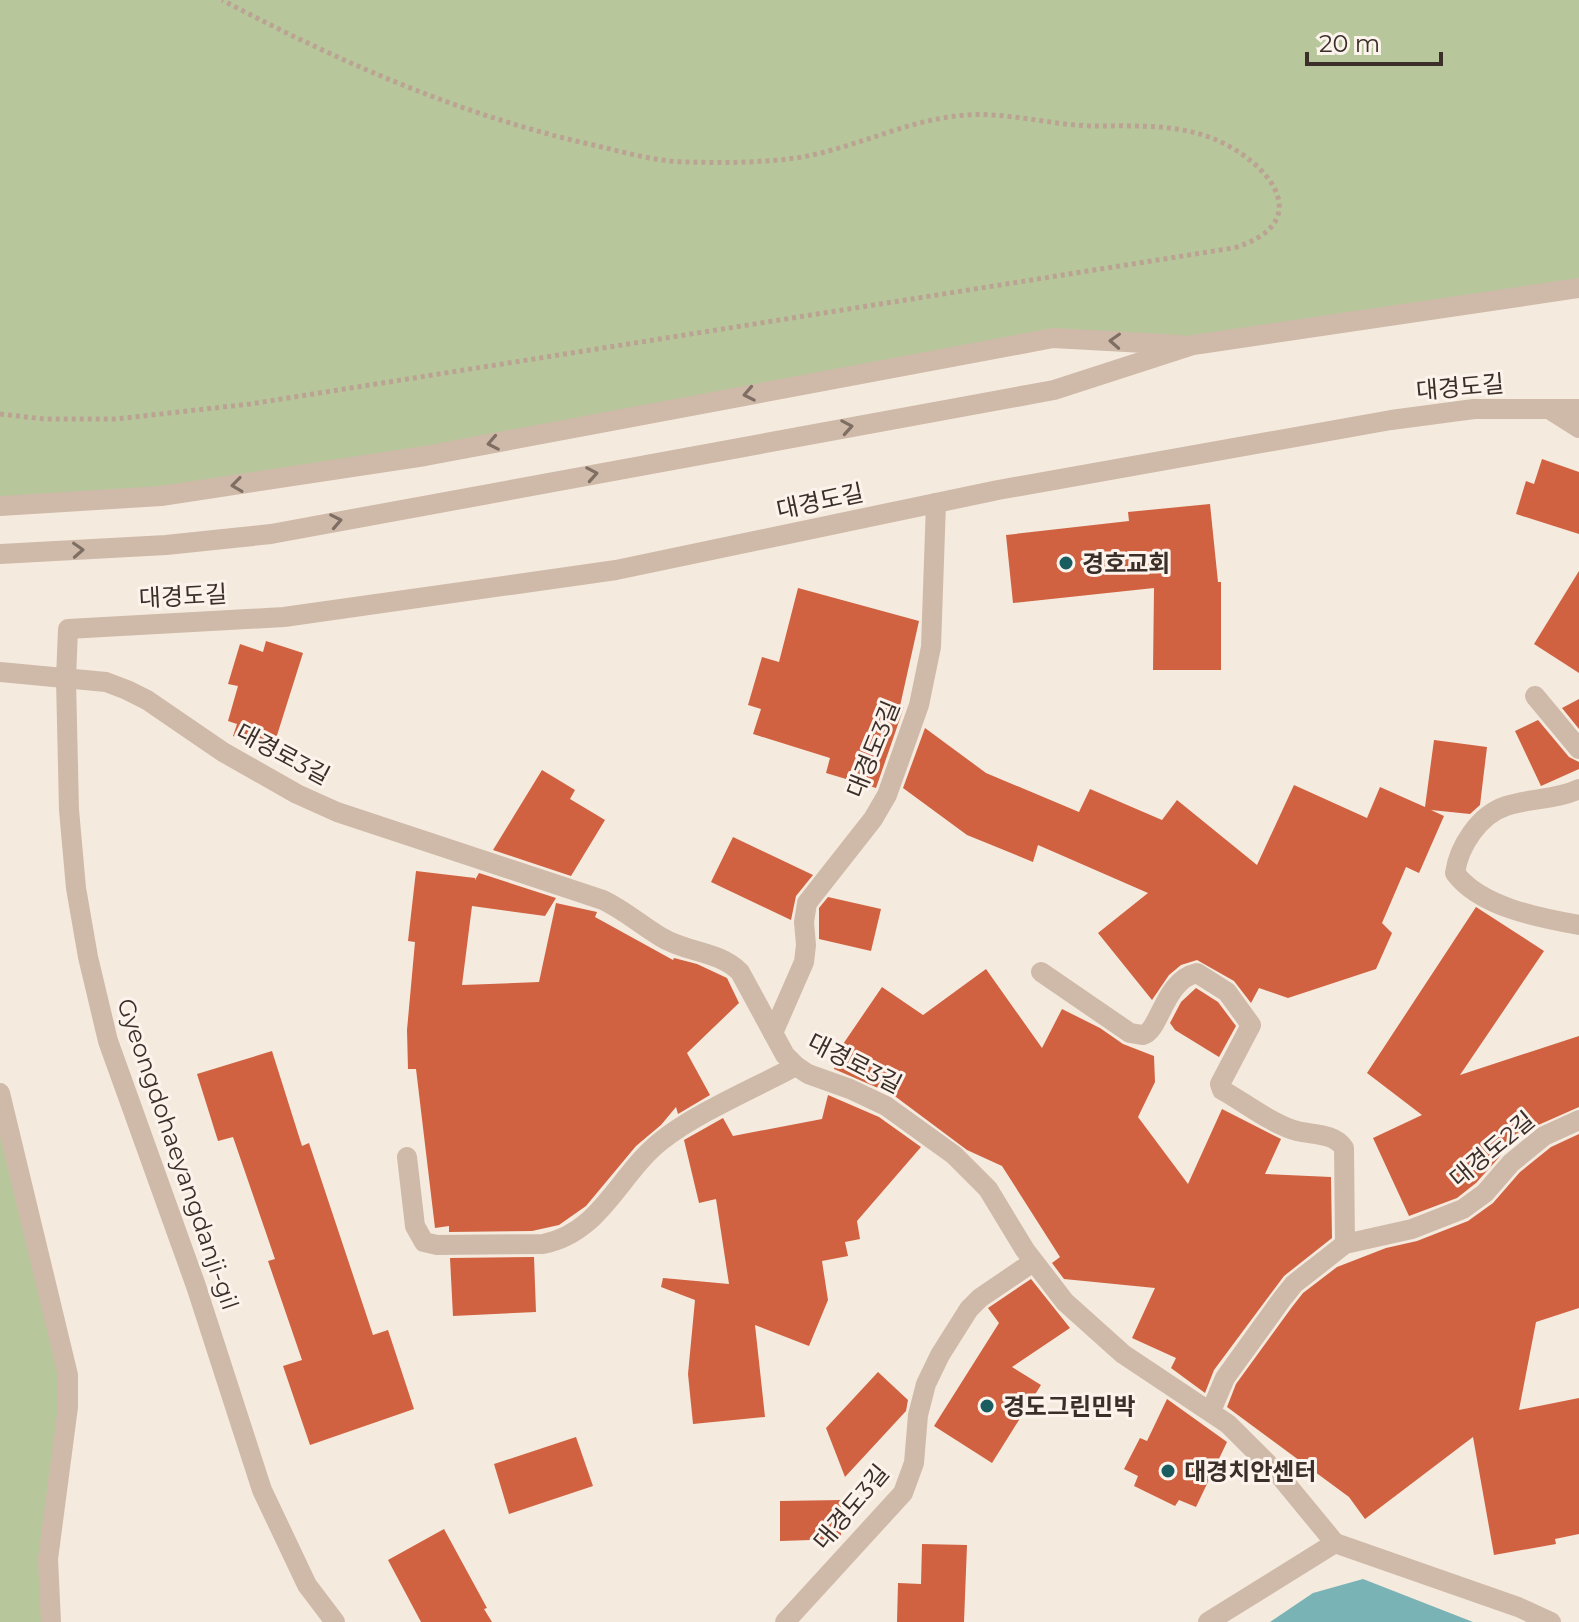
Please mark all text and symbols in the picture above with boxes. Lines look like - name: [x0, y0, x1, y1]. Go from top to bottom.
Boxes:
- scale bar: [1307, 16, 1441, 66]
- text: 20 m: [1319, 29, 1380, 58]
- one-way arrow: [1108, 333, 1121, 350]
- street label: 대경도길: [1415, 369, 1505, 405]
- one-way arrow: [742, 385, 755, 402]
- one-way arrow: [841, 420, 854, 437]
- one-way arrow: [487, 434, 501, 451]
- one-way arrow: [585, 466, 598, 483]
- one-way arrow: [230, 476, 244, 493]
- street label: 대경도길: [774, 478, 866, 524]
- one-way arrow: [329, 514, 343, 531]
- one-way arrow: [72, 542, 85, 559]
- place label: 경호교회: [1082, 549, 1170, 578]
- marker: 경호교회: [1057, 554, 1075, 572]
- street label: 대경도길: [138, 579, 228, 613]
- street label: 대경도3길: [840, 696, 906, 802]
- street label: 대경로3길: [231, 717, 335, 791]
- street label: Gyeongdohaeyangdanji-gil: [111, 995, 245, 1313]
- street label: 대경로3길: [803, 1027, 907, 1099]
- street label: 대경도2길: [1444, 1105, 1540, 1193]
- place label: 경도그린민박: [1003, 1392, 1135, 1421]
- marker: 경도그린민박: [978, 1397, 996, 1415]
- place label: 대경치안센터: [1184, 1457, 1316, 1486]
- street label: 대경도3길: [807, 1459, 895, 1555]
- marker: 대경치안센터: [1159, 1462, 1177, 1480]

